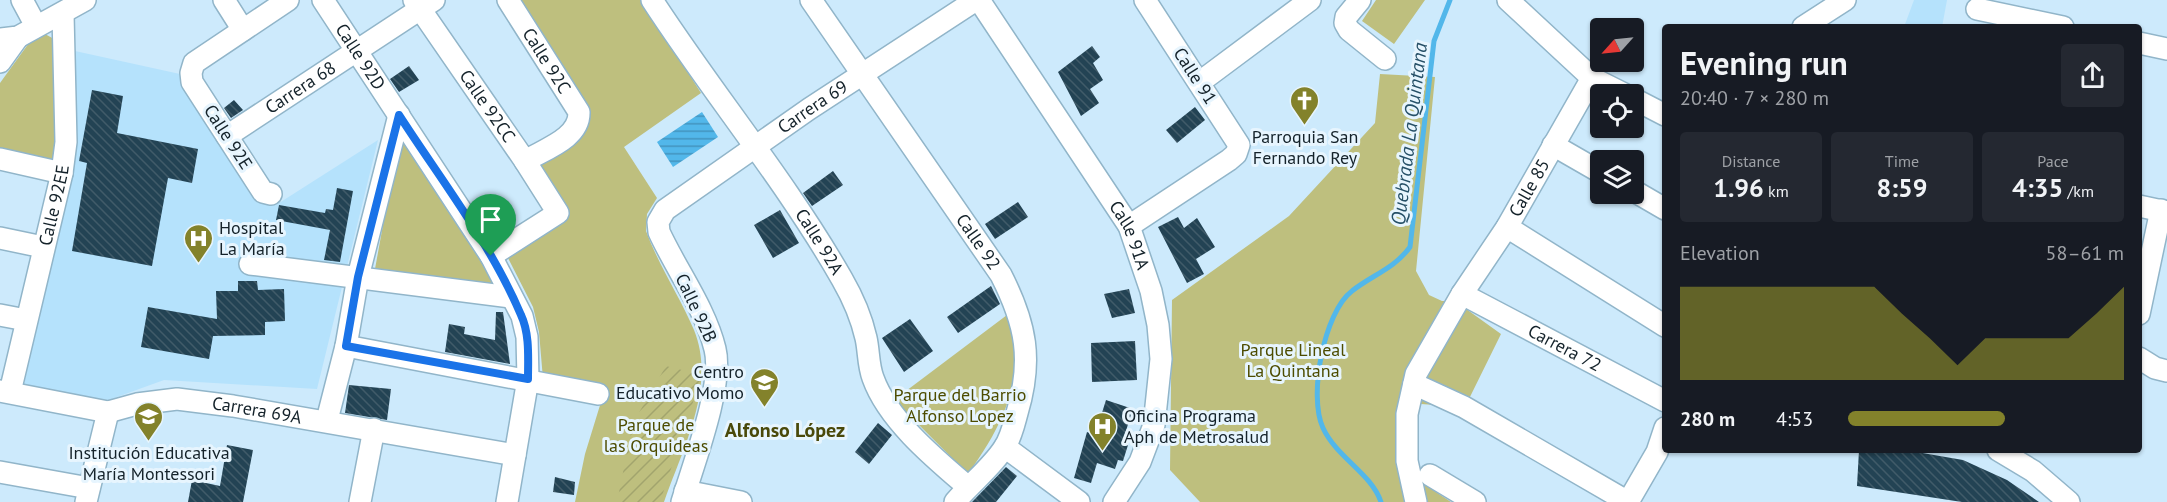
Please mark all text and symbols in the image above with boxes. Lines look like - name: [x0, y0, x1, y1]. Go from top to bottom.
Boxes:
- north arrow: [1590, 18, 1644, 72]
- map controls: [1590, 18, 1644, 204]
- street label: Calle 92D: [331, 19, 391, 94]
- street label: Calle 92C: [518, 23, 576, 98]
- water label: Quebrada La Quintana: [1385, 41, 1433, 227]
- text: Evening run: [1680, 41, 1848, 84]
- street label: Calle 91: [1169, 43, 1222, 108]
- button: share: [2061, 44, 2124, 107]
- street label: Carrera 68: [261, 56, 340, 119]
- street label: Calle 92CC: [455, 65, 521, 147]
- street label: Carrera 69: [773, 75, 852, 138]
- church icon: Parroquia San Fernando Rey: [1289, 84, 1321, 126]
- button: locate: [1590, 84, 1644, 138]
- text: 20:40 · 7 × 280 m: [1680, 85, 1829, 111]
- street label: Calle 92E: [199, 100, 258, 173]
- place label: Parroquia San Fernando Rey: [1252, 125, 1358, 169]
- button: layers: [1590, 150, 1644, 204]
- text: Distance: [1722, 151, 1780, 171]
- text: Time: [1885, 151, 1919, 171]
- text: Pace: [2037, 151, 2069, 171]
- street label: Calle 85: [1503, 155, 1554, 221]
- street label: Calle 92EE: [33, 163, 74, 248]
- text: 1.96: [1713, 171, 1764, 204]
- text: 8:59: [1876, 171, 1928, 204]
- text: 4:35: [2012, 171, 2063, 204]
- text: km: [1764, 181, 1789, 201]
- text: /km: [2063, 181, 2094, 201]
- pin: [465, 194, 516, 256]
- street label: Calle 91A: [1104, 196, 1155, 273]
- icon: arrive: [474, 203, 507, 236]
- street label: Calle 92A: [790, 204, 849, 279]
- street label: Calle 92: [951, 209, 1006, 274]
- place label: Hospital La María: [219, 216, 285, 260]
- hospital icon: Hospital La María: [182, 222, 214, 264]
- text: Elevation: [1680, 240, 1760, 266]
- text: 58–61 m: [2046, 240, 2124, 266]
- street label: Calle 92B: [670, 270, 722, 346]
- street label: Carrera 72: [1524, 319, 1606, 376]
- park label: Parque Lineal La Quintana: [1240, 338, 1346, 382]
- place label: Centro Educativo Momo: [616, 360, 744, 404]
- school or university icon: Centro Educativo Momo: [749, 366, 781, 408]
- park label: Parque del Barrio Alfonso Lopez: [894, 383, 1026, 427]
- street label: Carrera 69A: [211, 391, 304, 429]
- school or university icon: Institución Educativa María Montessori: [133, 400, 165, 442]
- place label: Oficina Programa Aph de Metrosalud: [1124, 404, 1269, 448]
- text: 280 m: [1680, 406, 1735, 432]
- text: 4:53: [1776, 406, 1813, 432]
- hospital icon: Oficina Programa Aph de Metrosalud: [1087, 410, 1119, 452]
- park label: Parque de las Orquideas: [604, 413, 708, 457]
- district label: Alfonso López: [725, 417, 845, 443]
- place label: Institución Educativa María Montessori: [68, 441, 230, 485]

